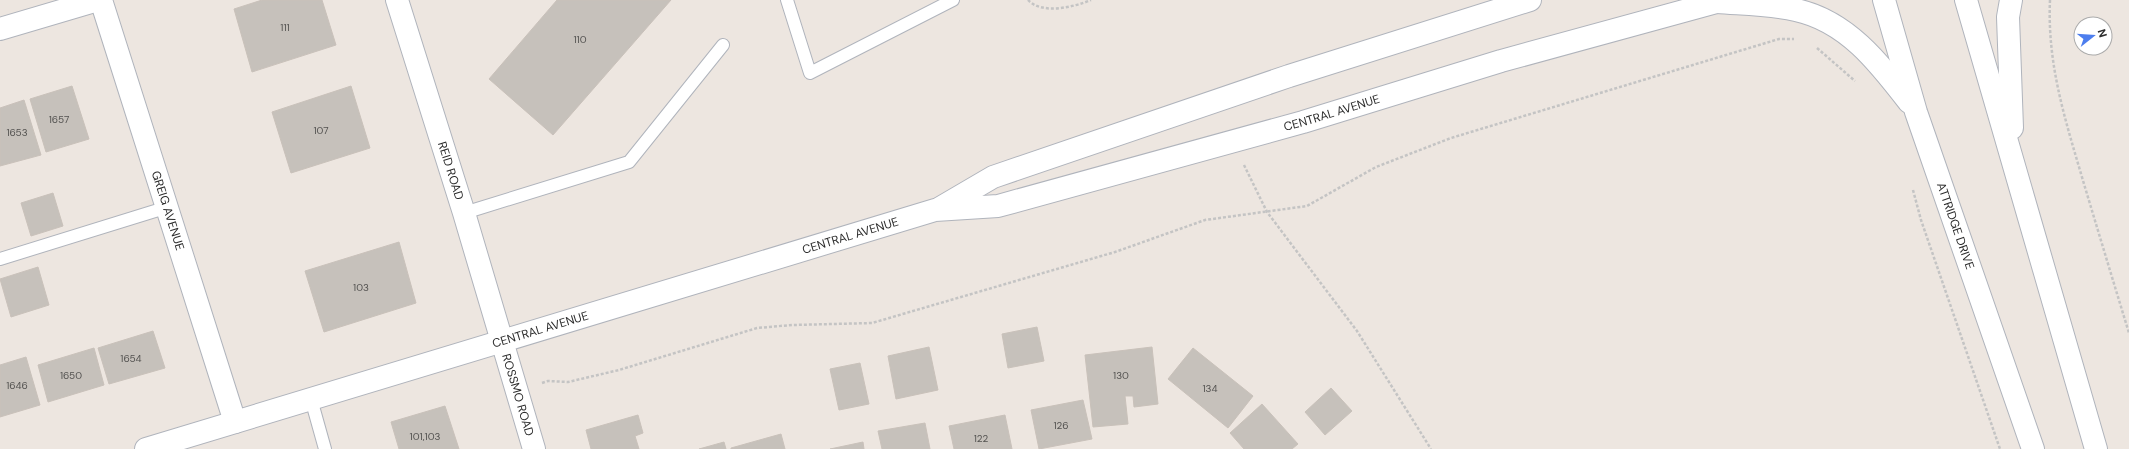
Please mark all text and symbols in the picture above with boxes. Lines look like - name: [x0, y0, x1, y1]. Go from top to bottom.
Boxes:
- north arrow: [2073, 16, 2113, 56]
- house number: 111: [280, 21, 290, 34]
- text: N: [2095, 27, 2110, 39]
- house number: 110: [573, 33, 587, 46]
- street label: CENTRAL AVENUE: [1282, 91, 1382, 135]
- house number: 1657: [49, 113, 69, 126]
- house number: 107: [313, 124, 329, 137]
- house number: 1653: [6, 126, 28, 139]
- street label: REID ROAD: [434, 140, 467, 202]
- street label: GREIG AVENUE: [148, 169, 188, 253]
- street label: ATTRIDGE DRIVE: [1933, 180, 1978, 272]
- street label: CENTRAL AVENUE: [800, 213, 901, 258]
- house number: 103: [353, 281, 369, 294]
- street label: CENTRAL AVENUE: [490, 307, 591, 352]
- house number: 1654: [120, 352, 142, 365]
- street label: ROSSMO ROAD: [498, 352, 538, 438]
- house number: 1650: [60, 369, 82, 382]
- house number: 130: [1113, 369, 1129, 382]
- house number: 1646: [6, 379, 28, 392]
- house number: 134: [1202, 382, 1218, 395]
- house number: 126: [1053, 419, 1069, 432]
- house number: 101,103: [410, 430, 440, 443]
- house number: 122: [974, 432, 989, 445]

